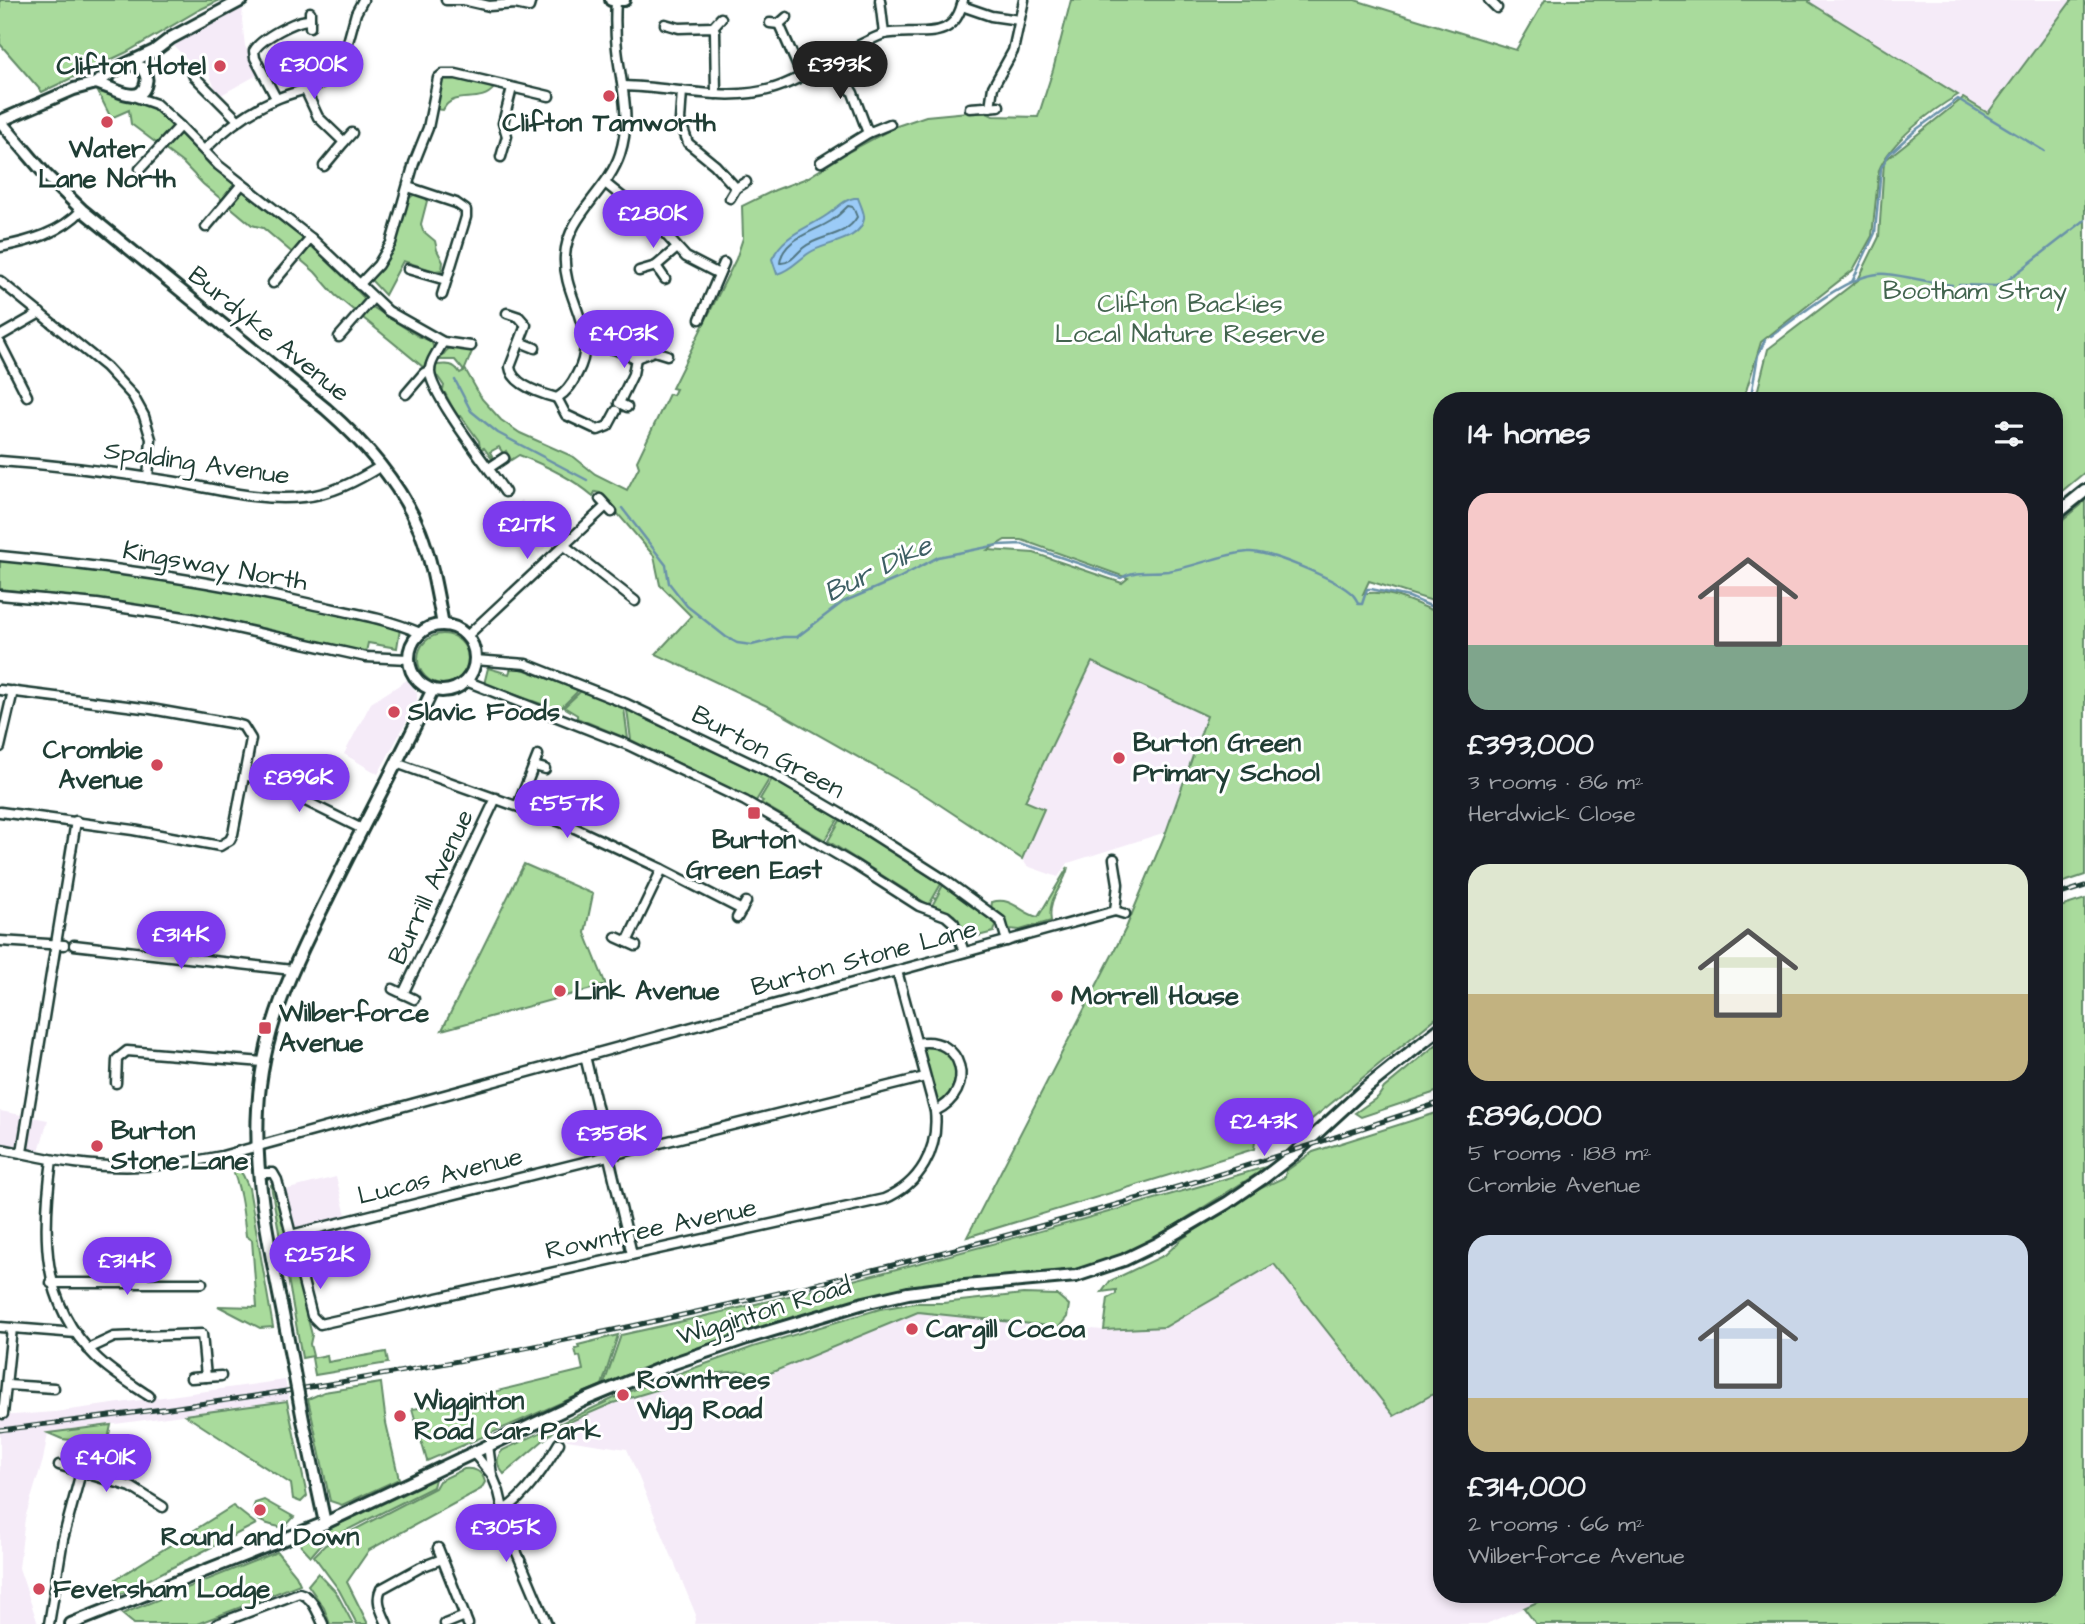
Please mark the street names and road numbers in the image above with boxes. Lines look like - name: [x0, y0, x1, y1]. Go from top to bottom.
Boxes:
- street label: Burdyke Avenue: [179, 258, 357, 412]
- street label: Spalding Avenue: [102, 432, 292, 496]
- street label: Kingsway North: [120, 532, 310, 602]
- street label: Burton Green: [685, 697, 851, 807]
- street label: Burrill Avenue: [379, 804, 483, 970]
- street label: Burton Stone Lane: [747, 911, 981, 1005]
- street label: Lucas Avenue: [354, 1138, 526, 1214]
- street label: Rowntree Avenue: [542, 1189, 760, 1269]
- street label: Wigginton Road: [672, 1267, 856, 1356]

